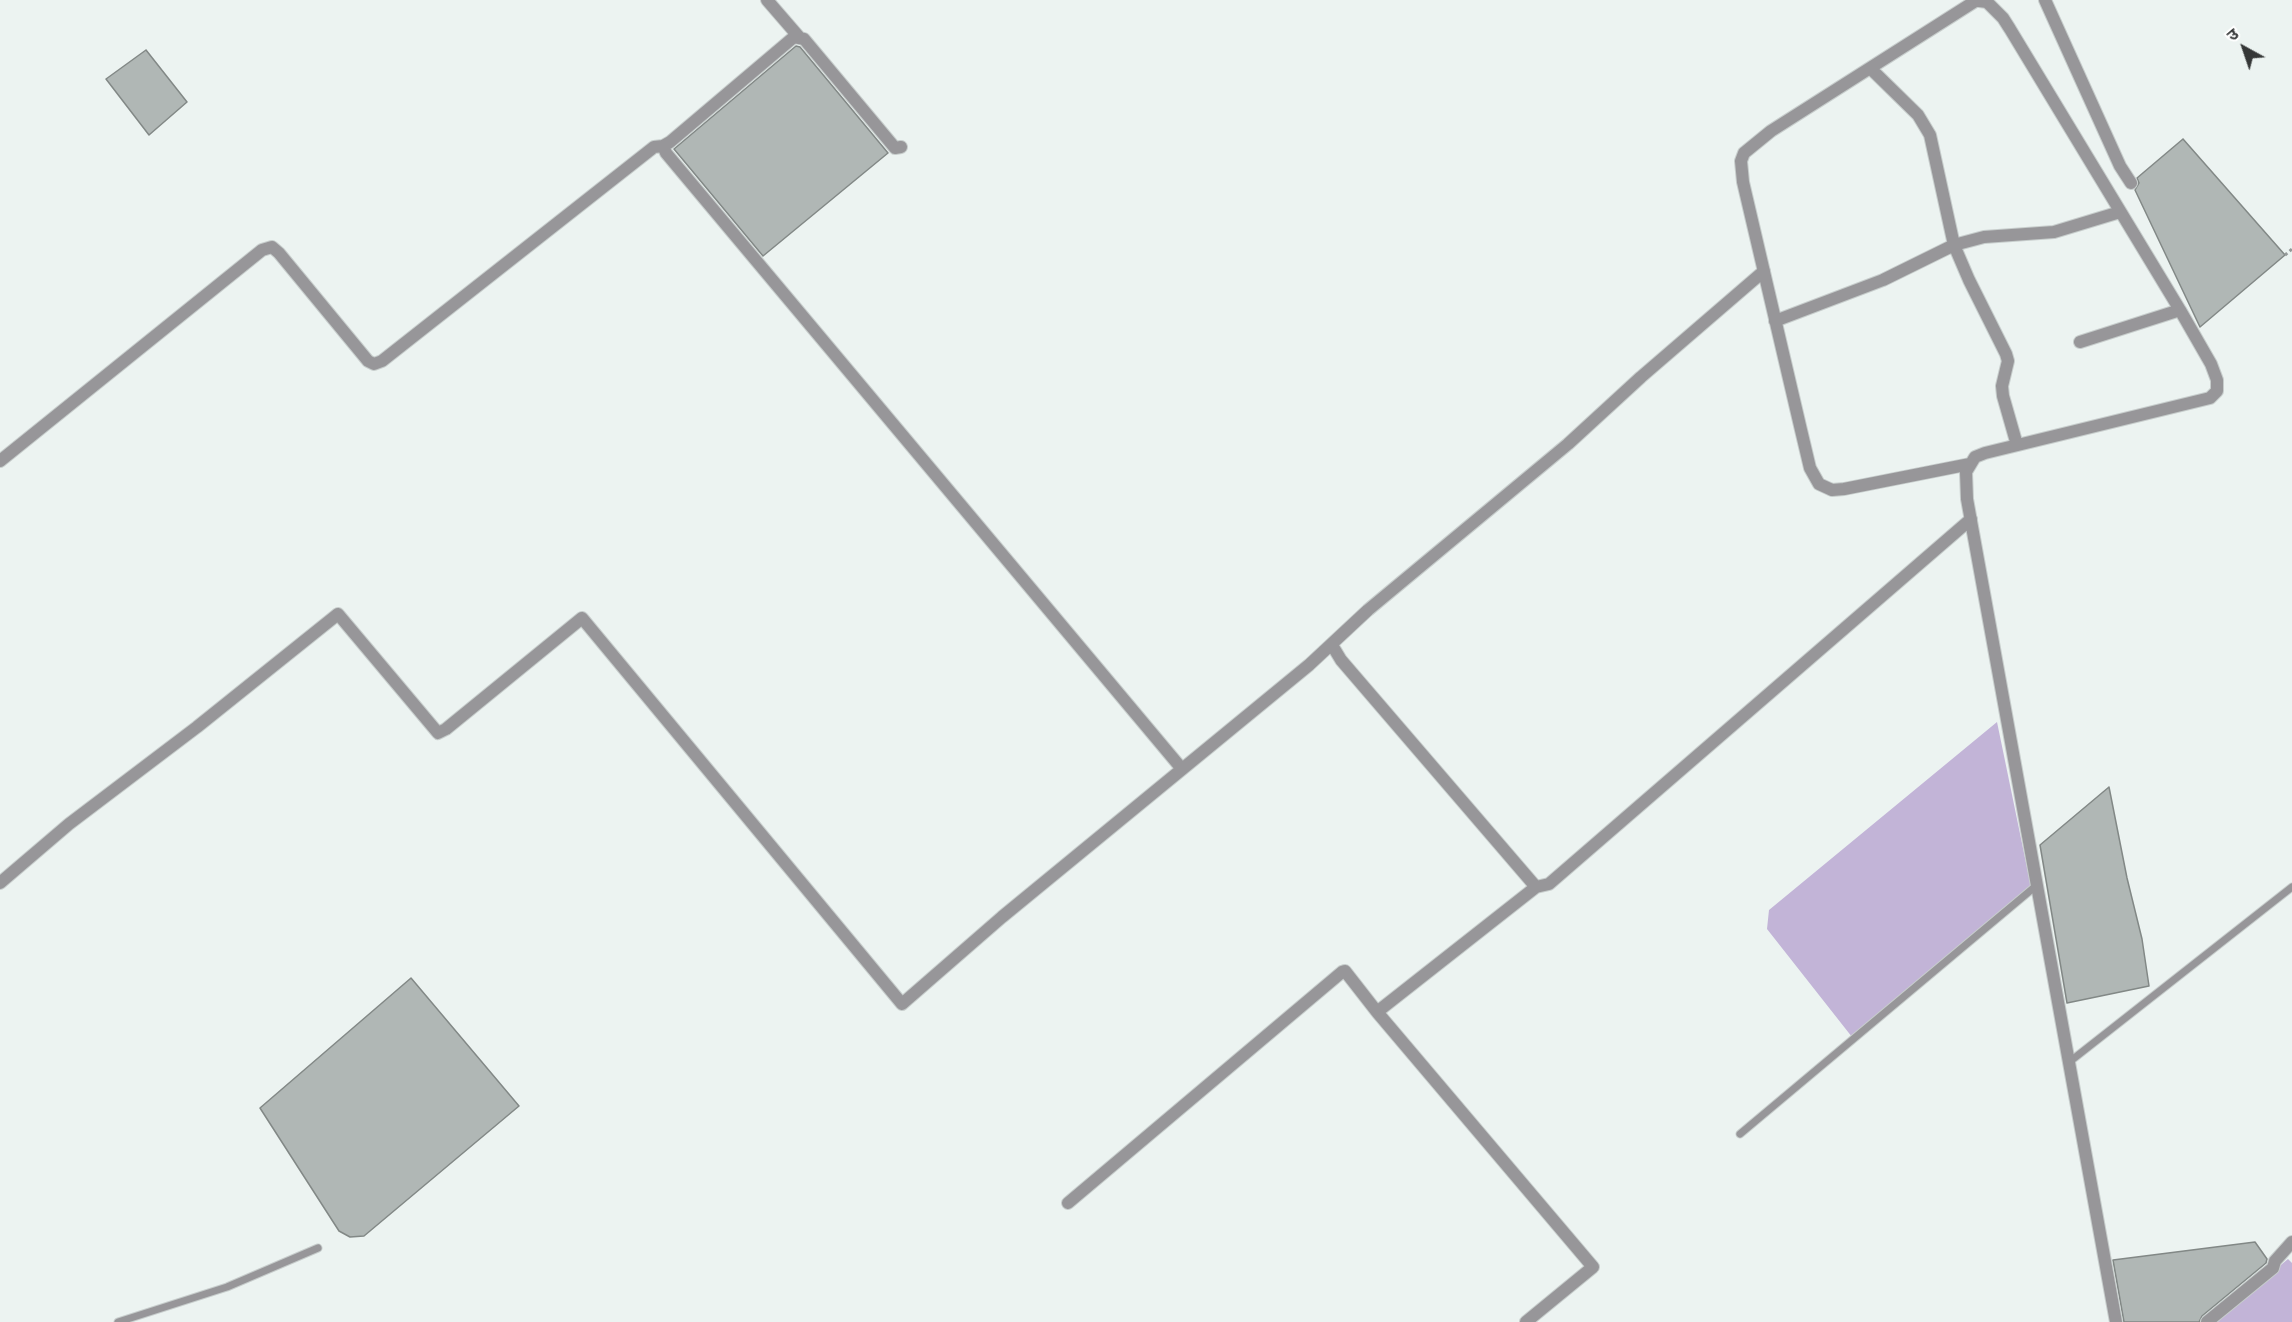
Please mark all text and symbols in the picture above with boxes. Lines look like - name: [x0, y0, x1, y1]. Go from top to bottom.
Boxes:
- north arrow: [2214, 18, 2274, 78]
- text: उ: [2222, 24, 2242, 44]

